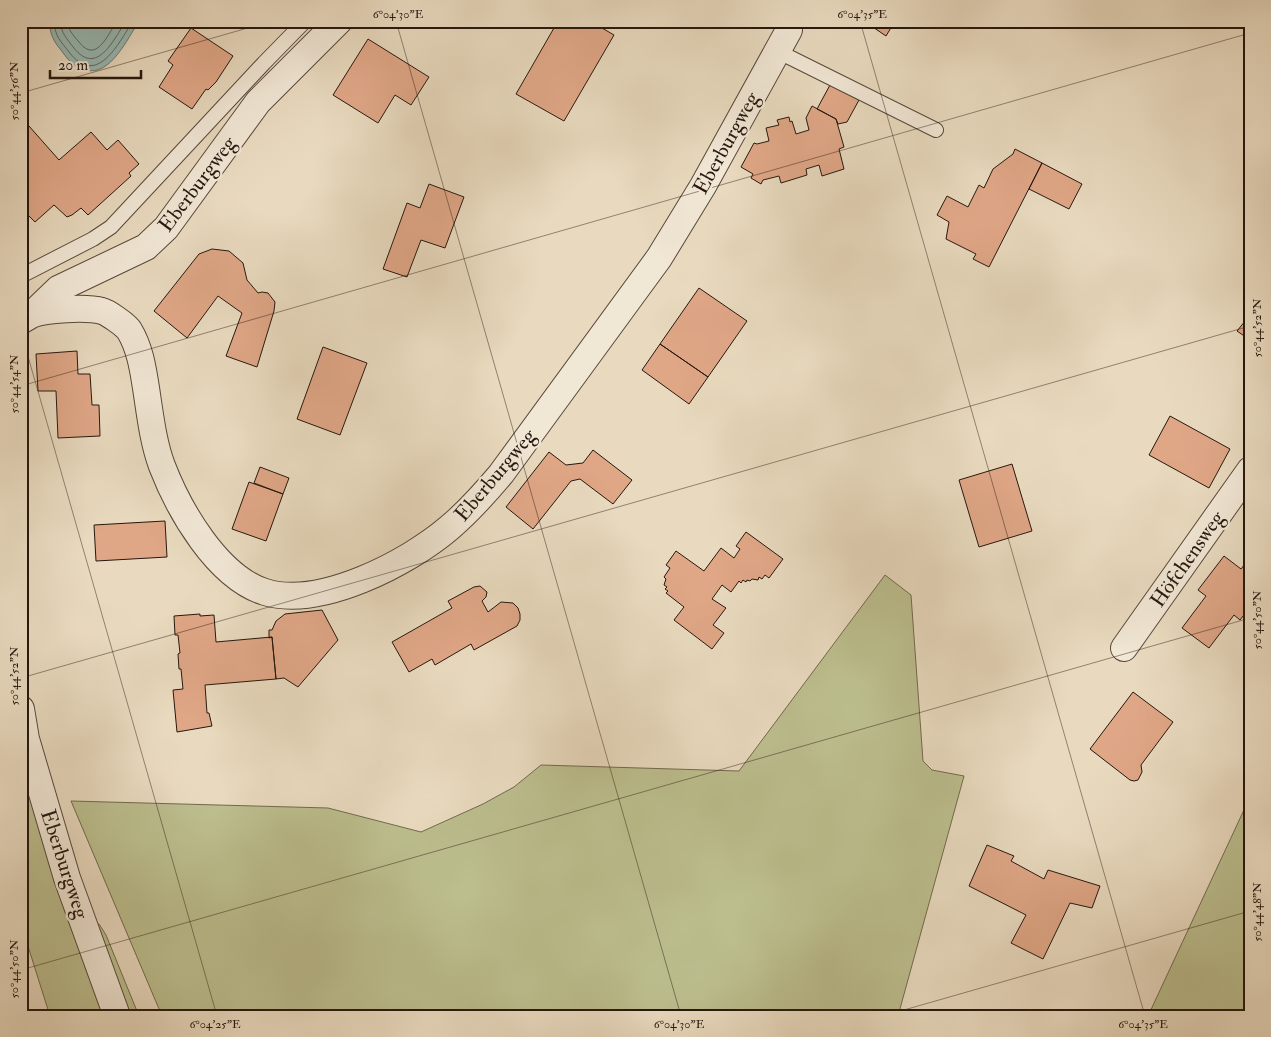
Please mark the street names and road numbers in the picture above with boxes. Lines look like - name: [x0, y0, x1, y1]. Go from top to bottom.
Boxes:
- street label: Eberburgweg: [687, 87, 766, 199]
- street label: Eberburgweg: [153, 130, 243, 238]
- street label: Eberburgweg: [449, 423, 543, 527]
- street label: Höfchensweg: [1144, 505, 1231, 613]
- street label: Eberburgweg: [34, 806, 95, 923]

